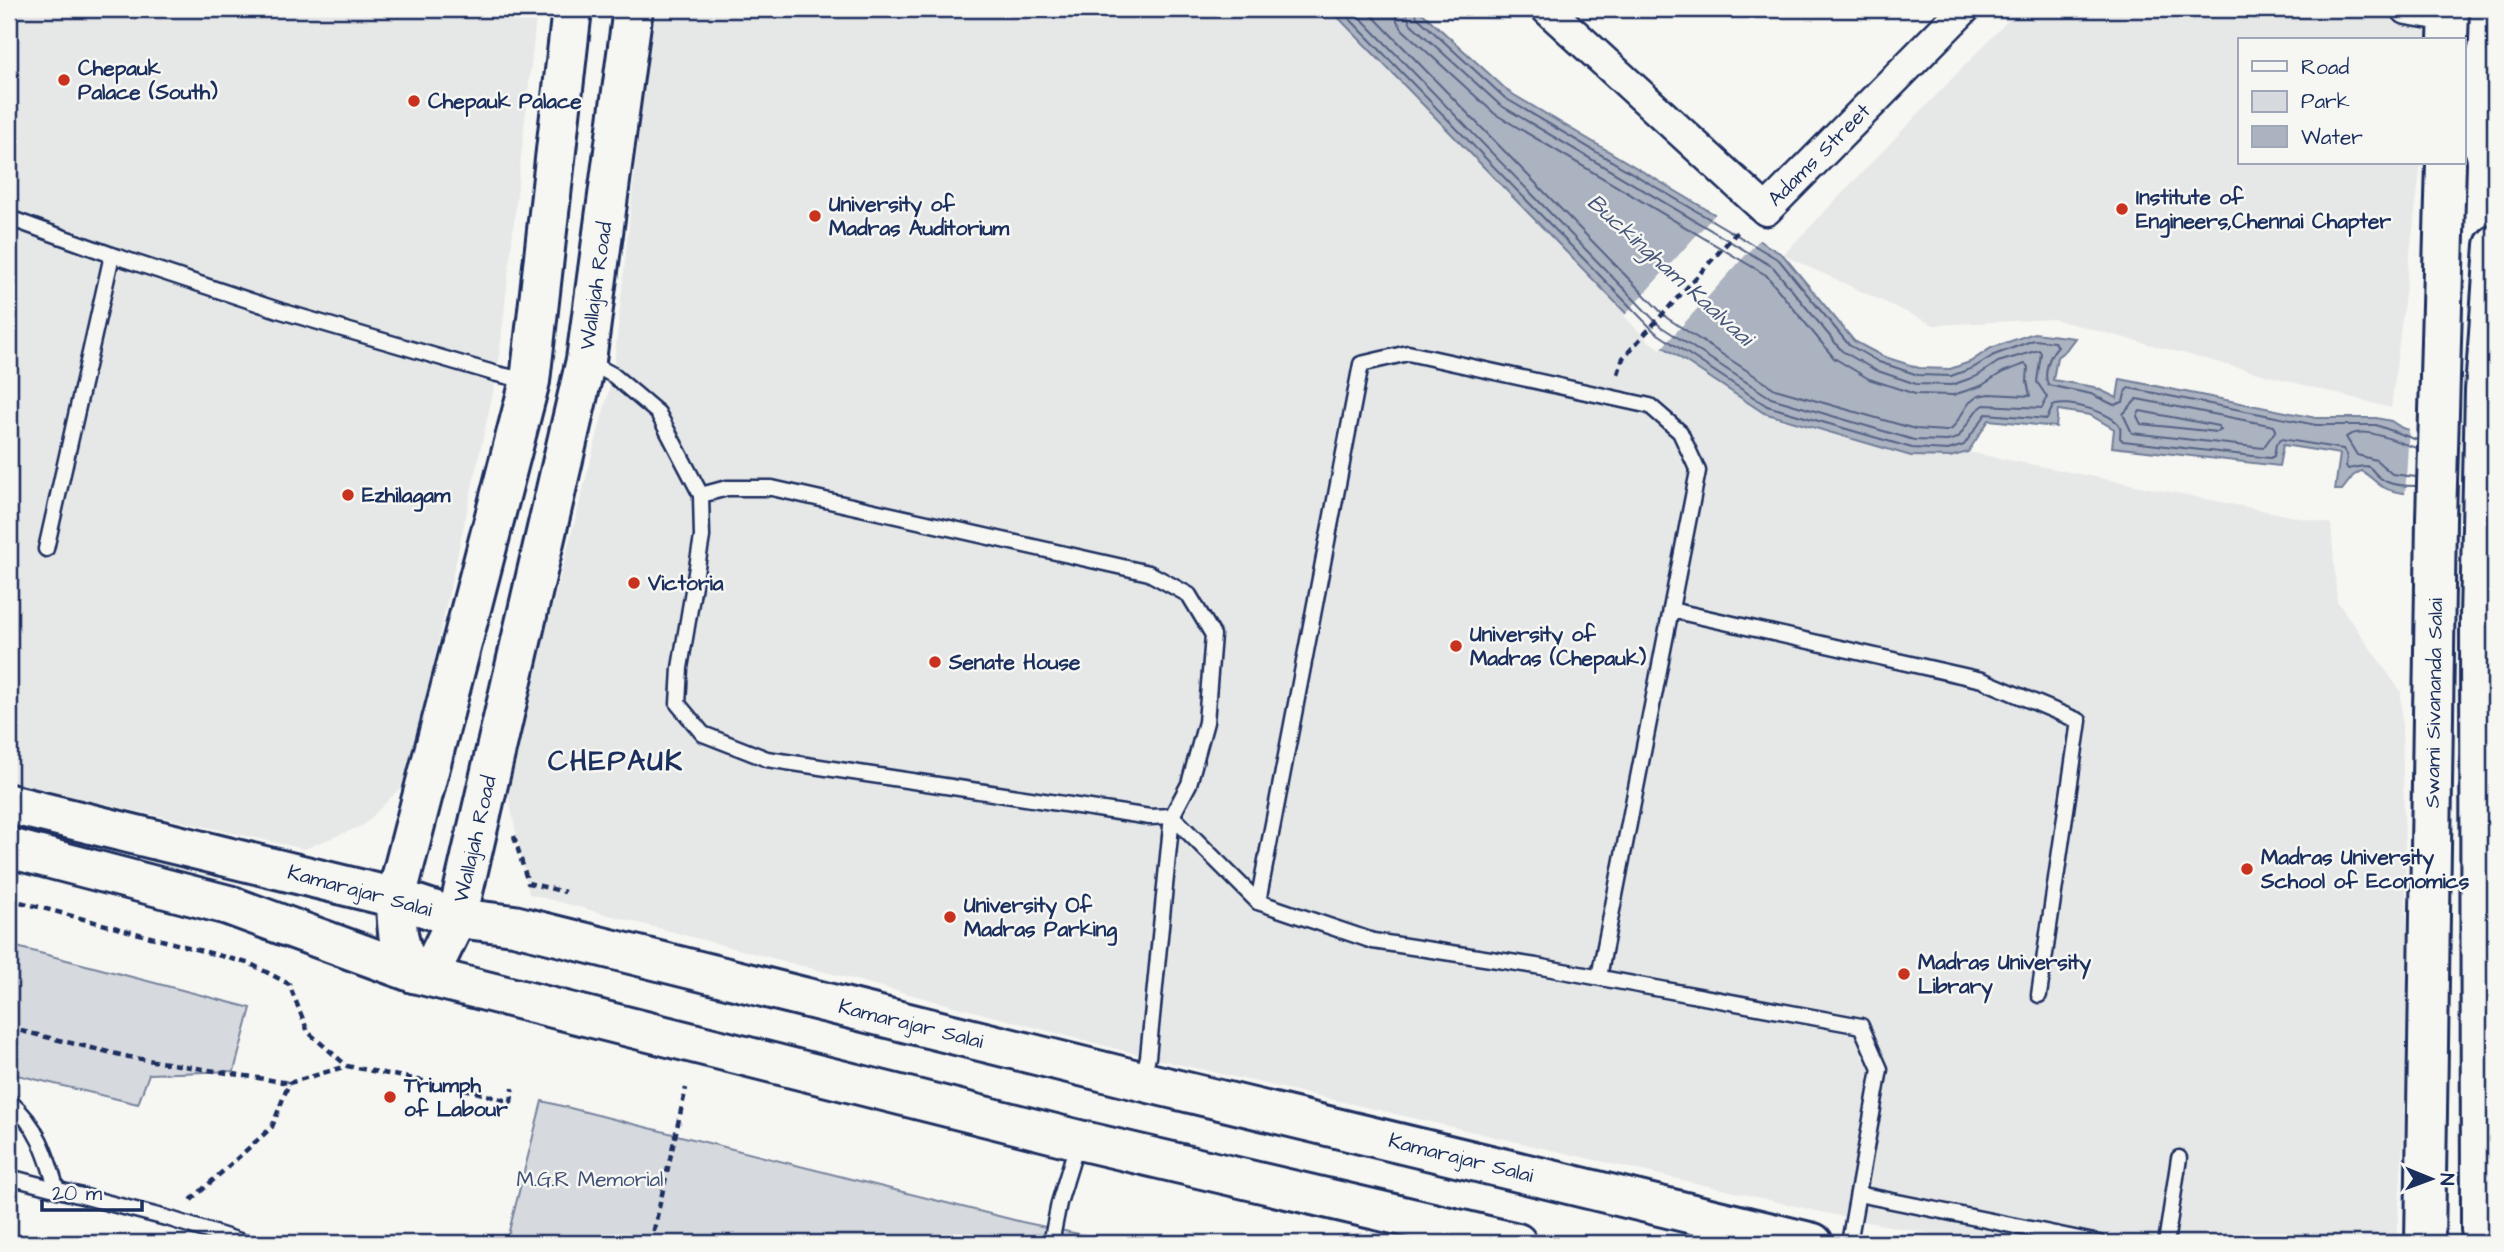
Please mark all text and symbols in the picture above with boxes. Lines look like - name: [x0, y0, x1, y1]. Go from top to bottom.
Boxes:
- legend: [2238, 38, 2466, 164]
- text: Road: [2301, 53, 2349, 82]
- place label: Chepauk Palace (South): [78, 54, 218, 107]
- marker: Chepauk Palace (South): [56, 72, 72, 88]
- place label: Chepauk Palace: [428, 87, 582, 117]
- text: Park: [2301, 87, 2350, 116]
- marker: Chepauk Palace: [406, 93, 422, 109]
- street label: Adams Street: [1761, 97, 1877, 213]
- text: Water: [2301, 123, 2363, 152]
- place label: Institute of Engineers,Chennai Chapter: [2136, 183, 2391, 238]
- water label: Buckingham Kaalvaai: [1579, 187, 1762, 356]
- place label: University of Madras Auditorium: [829, 190, 1010, 243]
- marker: Institute of Engineers,Chennai Chapter: [2114, 201, 2130, 217]
- marker: University of Madras Auditorium: [807, 208, 823, 224]
- street label: Wallajah Road: [573, 220, 619, 352]
- place label: Ezhilagam: [362, 481, 451, 512]
- marker: Ezhilagam: [340, 487, 356, 503]
- place label: Victoria: [647, 569, 724, 598]
- marker: Victoria: [626, 575, 642, 591]
- street label: Swami Sivananda Salai: [2418, 598, 2450, 808]
- place label: University of Madras (Chepauk): [1470, 620, 1647, 674]
- marker: University of Madras (Chepauk): [1448, 638, 1464, 654]
- place label: Senate House: [948, 648, 1081, 677]
- marker: Senate House: [927, 654, 943, 670]
- district label: CHEPAUK: [548, 742, 684, 781]
- street label: Wallajah Road: [446, 773, 504, 905]
- place label: Madras University School of Economics: [2260, 843, 2470, 896]
- street label: Kamarajar Salai: [285, 858, 435, 924]
- marker: Madras University School of Economics: [2239, 861, 2255, 877]
- place label: University Of Madras Parking: [964, 891, 1117, 946]
- marker: University Of Madras Parking: [942, 909, 958, 925]
- place label: Madras University Library: [1918, 948, 2092, 1004]
- marker: Madras University Library: [1896, 966, 1912, 982]
- street label: Kamarajar Salai: [835, 992, 987, 1056]
- place label: Triumph of Labour: [403, 1071, 508, 1124]
- marker: Triumph of Labour: [382, 1089, 398, 1105]
- street label: Kamarajar Salai: [1385, 1126, 1537, 1190]
- north arrow: [2396, 1144, 2466, 1214]
- park label: M.G.R Memorial: [517, 1165, 663, 1194]
- scale bar: [42, 1168, 142, 1212]
- text: N: [2433, 1173, 2460, 1186]
- text: 20 m: [52, 1179, 103, 1208]

